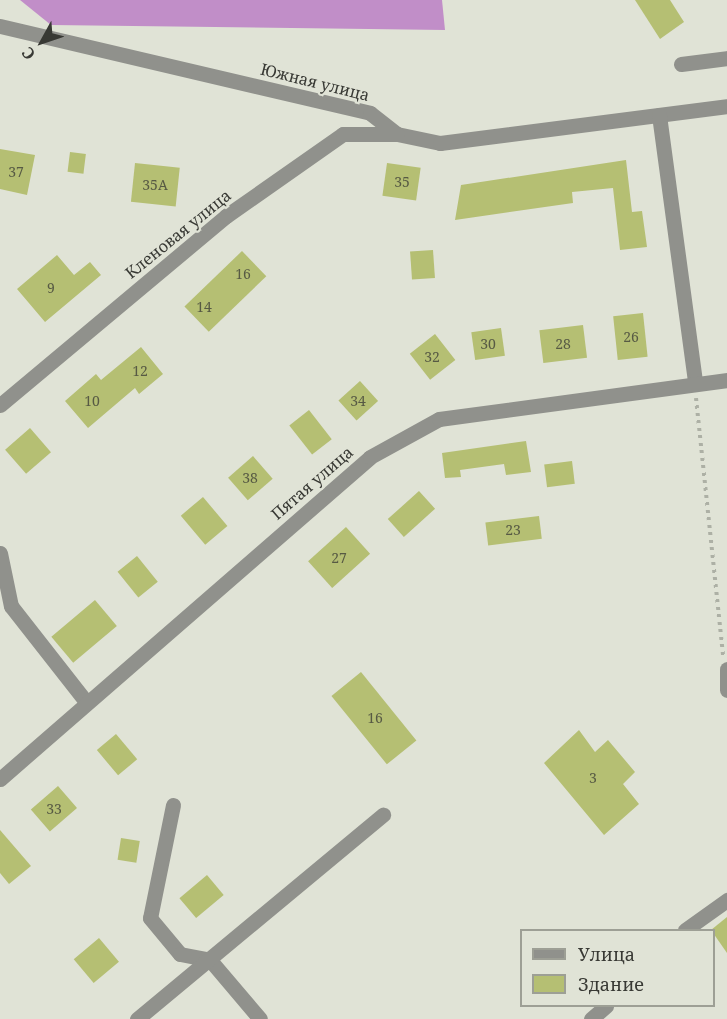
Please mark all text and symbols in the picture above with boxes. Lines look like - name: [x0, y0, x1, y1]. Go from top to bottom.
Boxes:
- north arrow: [12, 12, 72, 72]
- text: С: [16, 42, 40, 65]
- street label: Южная улица: [259, 59, 371, 105]
- house number: 37: [8, 164, 24, 180]
- house number: 35: [394, 174, 410, 190]
- house number: 35А: [142, 177, 168, 193]
- street label: Кленовая улица: [121, 186, 235, 282]
- house number: 16: [235, 266, 251, 282]
- house number: 9: [47, 280, 55, 296]
- house number: 14: [196, 299, 212, 315]
- house number: 26: [623, 329, 639, 345]
- house number: 30: [480, 336, 496, 352]
- house number: 28: [555, 336, 571, 352]
- house number: 32: [424, 349, 440, 365]
- house number: 12: [132, 363, 148, 379]
- house number: 10: [84, 393, 100, 409]
- house number: 34: [350, 393, 366, 409]
- street label: Пятая улица: [267, 442, 357, 524]
- house number: 38: [242, 470, 258, 486]
- house number: 23: [505, 522, 521, 538]
- house number: 27: [331, 550, 347, 566]
- house number: 16: [367, 710, 383, 726]
- house number: 3: [589, 770, 597, 786]
- house number: 33: [46, 801, 62, 817]
- legend: [520, 929, 715, 1007]
- text: Улица: [578, 942, 635, 966]
- text: Здание: [578, 972, 644, 996]

